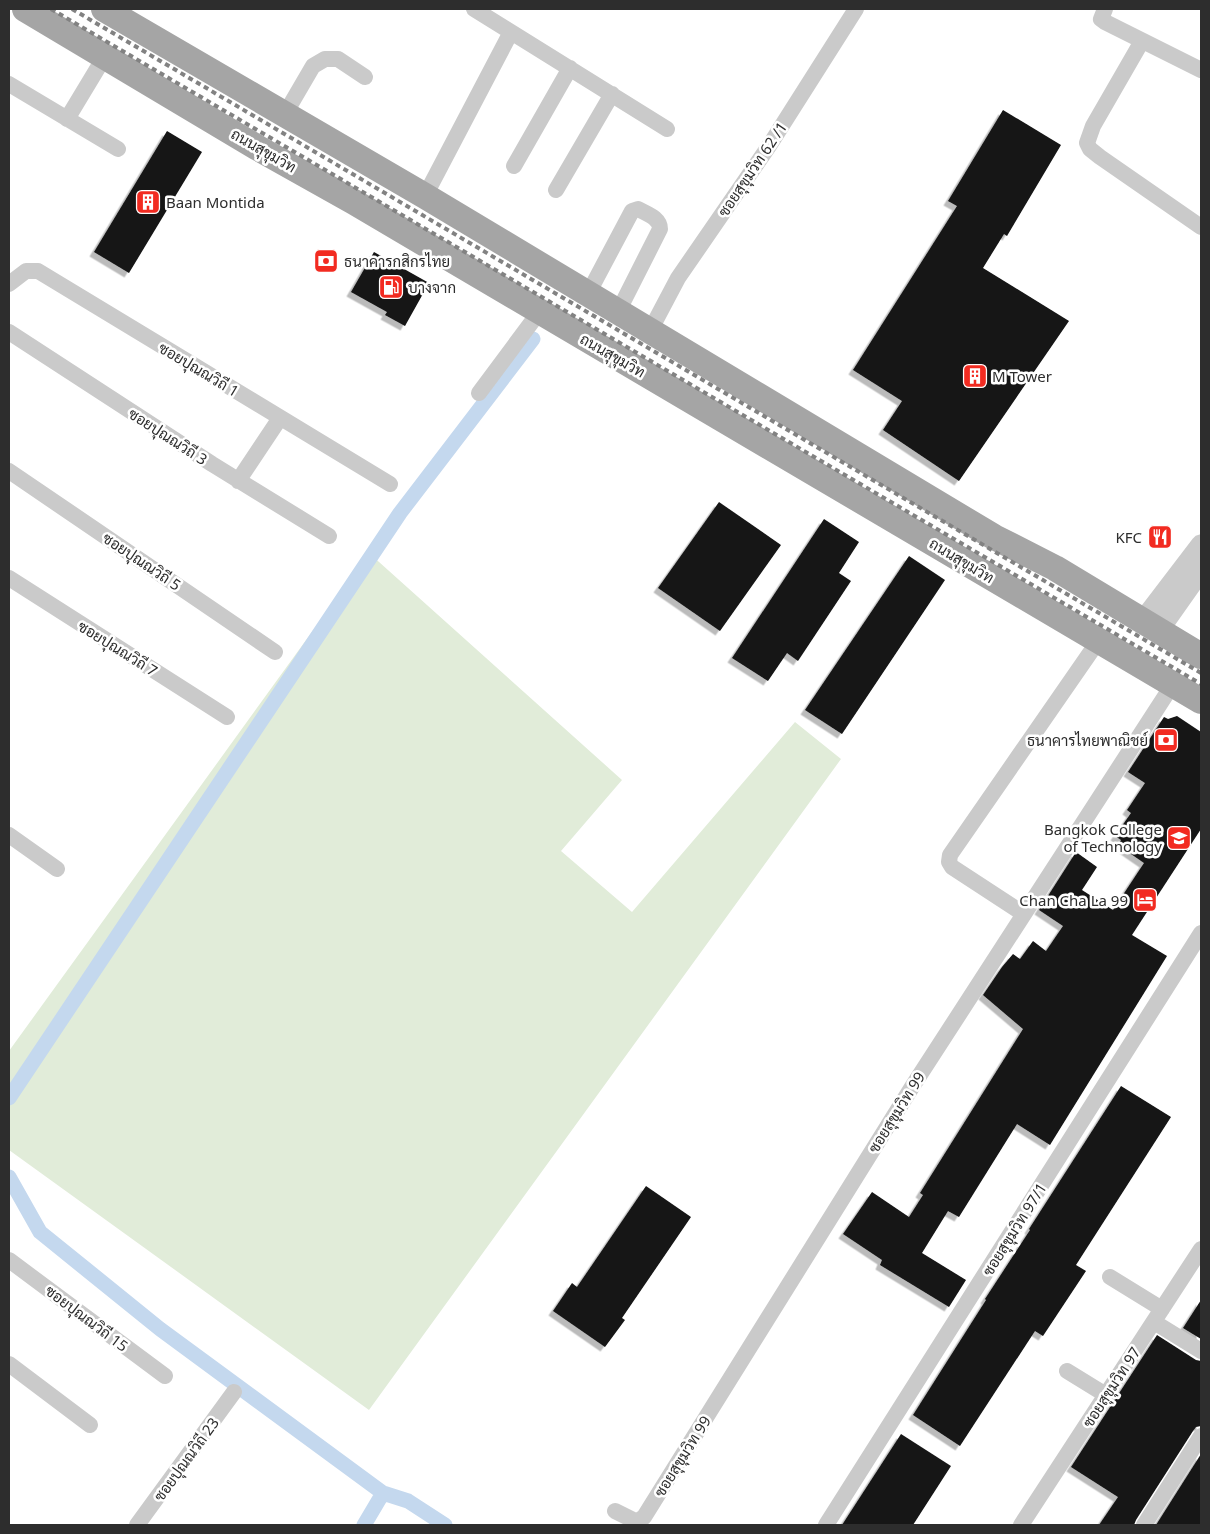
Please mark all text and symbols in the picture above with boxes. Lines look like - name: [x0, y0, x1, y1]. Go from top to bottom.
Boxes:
- street label: ซอยสุขุมวิท 62 /1: [713, 118, 793, 221]
- street label: ถนนสุขุมวิท: [227, 123, 300, 178]
- building icon: Baan Montida: [135, 189, 161, 215]
- place label: Baan Montida: [166, 192, 265, 212]
- bank icon: ธนาคารกสิกรไทย: [313, 248, 339, 274]
- place label: ธนาคารกสิกรไทย: [344, 251, 450, 271]
- fuel station icon: บางจาก: [378, 274, 404, 300]
- place label: บางจาก: [408, 277, 456, 297]
- street label: ถนนสุขุมวิท: [576, 328, 649, 383]
- street label: ซอยปุณณวิถี 1: [154, 337, 243, 403]
- building icon: M Tower: [962, 363, 988, 389]
- place label: M Tower: [992, 366, 1052, 386]
- street label: ซอยปุณณวิถี 3: [124, 403, 211, 471]
- restaurant icon: KFC: [1147, 524, 1173, 550]
- street label: ซอยปุณณวิถี 5: [98, 527, 185, 596]
- place label: KFC: [1115, 527, 1143, 547]
- street label: ถนนสุขุมวิท: [925, 533, 998, 589]
- street label: ซอยปุณณวิถี 7: [73, 616, 162, 682]
- bank icon: ธนาคารไทยพาณิชย์: [1153, 727, 1179, 753]
- place label: ธนาคารไทยพาณิชย์: [1027, 730, 1148, 750]
- place label: Bangkok College of Technology: [1044, 819, 1162, 856]
- school or university icon: Bangkok College of Technology: [1166, 825, 1192, 851]
- hotel icon: Chan Cha La 99: [1132, 887, 1158, 913]
- place label: Chan Cha La 99: [1019, 890, 1128, 910]
- street label: ซอยสุขุมวิท 99: [863, 1068, 931, 1157]
- street label: ซอยสุขุมวิท 97/1: [977, 1179, 1052, 1280]
- street label: ซอยปุณณวิถี 15: [40, 1280, 132, 1357]
- street label: ซอยสุขุมวิท 97: [1078, 1343, 1146, 1432]
- street label: ซอยสุขุมวิท 99: [649, 1412, 717, 1501]
- street label: ซอยปุณณวิถี 23: [149, 1413, 225, 1506]

